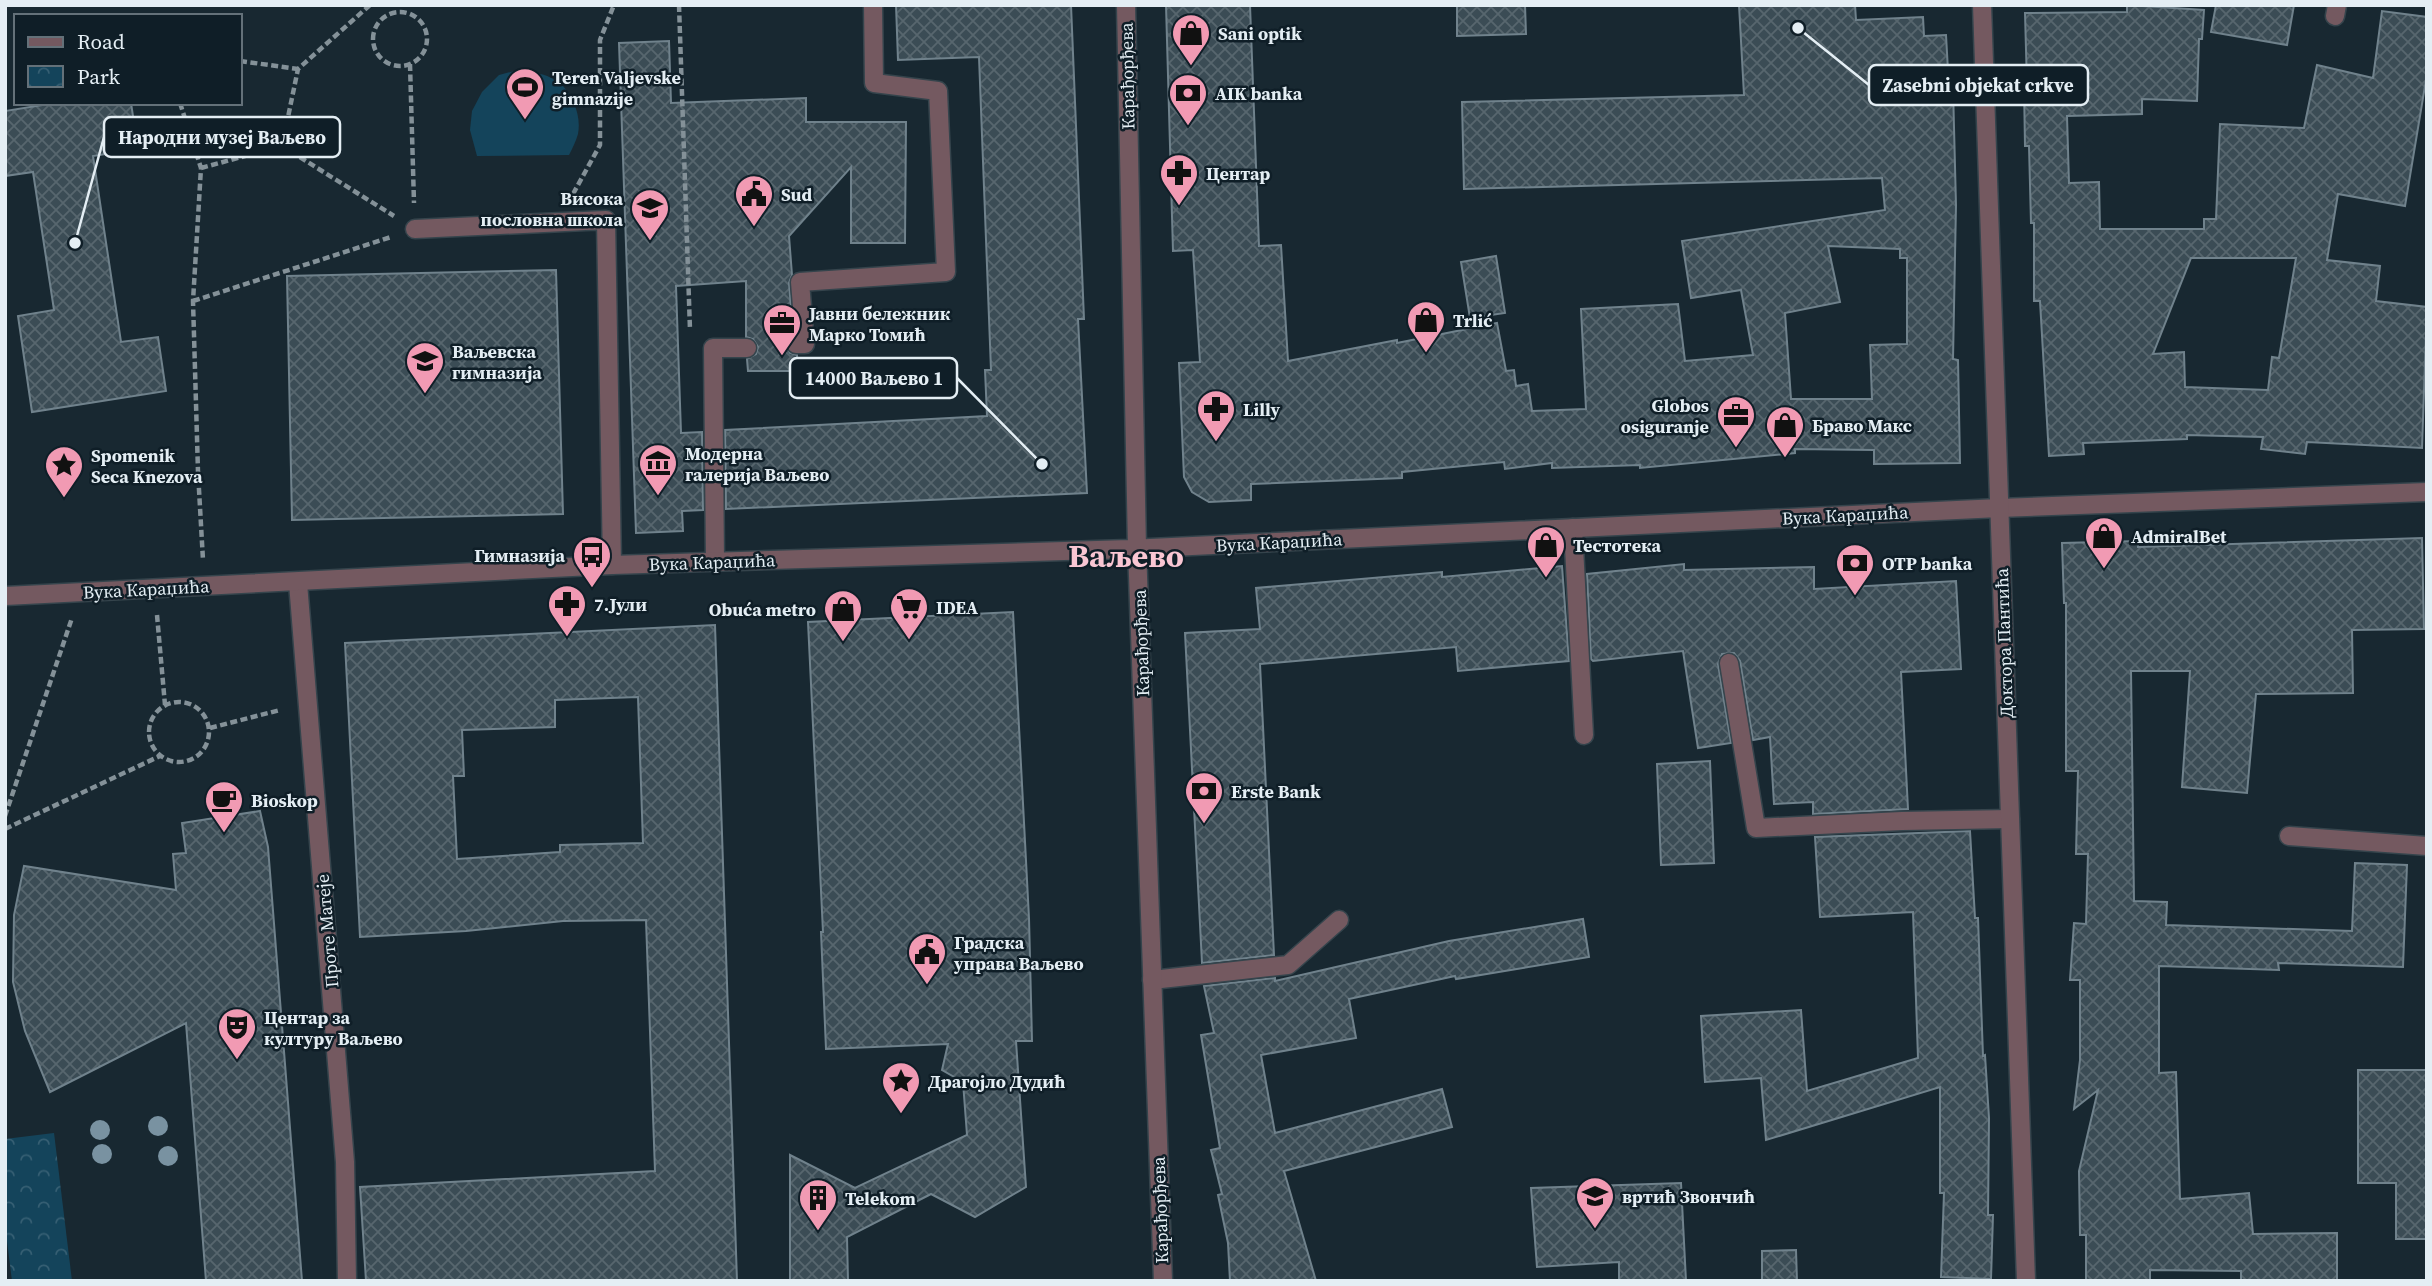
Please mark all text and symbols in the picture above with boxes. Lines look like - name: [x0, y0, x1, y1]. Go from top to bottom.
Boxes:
- shop icon: Sani optik: [1170, 12, 1212, 67]
- legend: [14, 14, 242, 105]
- street label: Карађорђева: [1114, 21, 1140, 130]
- place label: Sani optik: [1218, 21, 1302, 46]
- text: Road: [77, 27, 125, 56]
- text: Park: [77, 62, 121, 91]
- place label: Teren Valjevske gimnazije: [552, 65, 681, 111]
- callout: Zasebni objekat crkve: [1869, 65, 2088, 105]
- sports icon: Teren Valjevske gimnazije: [504, 66, 546, 121]
- bank icon: AIK banka: [1167, 72, 1209, 127]
- text: Zasebni objekat crkve: [1882, 72, 2074, 98]
- place label: AIK banka: [1215, 81, 1303, 106]
- callout: Народни музеј Ваљево: [104, 117, 340, 157]
- text: Народни музеј Ваљево: [118, 124, 326, 150]
- pharmacy icon: Центар: [1158, 152, 1200, 207]
- place label: Центар: [1206, 161, 1270, 186]
- public building icon: Sud: [733, 173, 775, 228]
- place label: Sud: [781, 182, 812, 207]
- place label: Висока пословна школа: [481, 186, 623, 232]
- school or university icon: Висока пословна школа: [629, 187, 671, 242]
- shop icon: Trlić: [1405, 299, 1447, 354]
- place label: Јавни бележник Марко Томић: [808, 301, 951, 347]
- office icon: Јавни бележник Марко Томић: [761, 302, 803, 357]
- place label: Trlić: [1453, 308, 1492, 333]
- place label: Ваљевска гимназија: [452, 339, 542, 385]
- school or university icon: Ваљевска гимназија: [404, 340, 446, 395]
- callout: 14000 Ваљево 1: [790, 358, 957, 398]
- text: 14000 Ваљево 1: [805, 365, 943, 391]
- pharmacy icon: Lilly: [1195, 388, 1237, 443]
- place label: Globos osiguranje: [1621, 393, 1709, 439]
- office icon: Globos osiguranje: [1715, 394, 1757, 449]
- place label: Lilly: [1243, 397, 1281, 422]
- shop icon: Браво Макс: [1764, 404, 1806, 459]
- place label: Браво Макс: [1812, 413, 1912, 438]
- place label: Модерна галерија Ваљево: [685, 441, 829, 487]
- museum icon: Модерна галерија Ваљево: [637, 442, 679, 497]
- place label: Spomenik Seca Knezova: [91, 443, 203, 489]
- place icon: Spomenik Seca Knezova: [43, 444, 85, 499]
- street label: Вука Караџића: [1781, 499, 1910, 531]
- shop icon: AdmiralBet: [2083, 515, 2125, 570]
- shop icon: Тестотека: [1525, 524, 1567, 579]
- place label: AdmiralBet: [2131, 524, 2227, 549]
- street label: Вука Караџића: [1215, 526, 1344, 558]
- place label: Тестотека: [1573, 533, 1661, 558]
- bus stop icon: Гимназија: [571, 534, 613, 589]
- district label: Ваљево: [1068, 534, 1184, 578]
- bank icon: OTP banka: [1834, 542, 1876, 597]
- place label: Гимназија: [474, 543, 565, 568]
- street label: Вука Караџића: [648, 547, 777, 577]
- place label: OTP banka: [1882, 551, 1973, 576]
- street label: Доктора Пантића: [1989, 567, 2019, 718]
- street label: Вука Караџића: [82, 573, 211, 605]
- pharmacy icon: 7.Јули: [546, 583, 588, 638]
- supermarket icon: IDEA: [888, 586, 930, 641]
- shop icon: Obuća metro: [822, 588, 864, 643]
- street label: Карађорђева: [1127, 588, 1155, 697]
- place label: 7.Јули: [594, 592, 647, 617]
- place label: IDEA: [936, 595, 978, 620]
- place label: Obuća metro: [709, 597, 816, 622]
- bank icon: Erste Bank: [1183, 770, 1225, 825]
- cafe icon: Bioskop: [203, 779, 245, 834]
- place label: Erste Bank: [1231, 779, 1321, 804]
- place label: Bioskop: [251, 788, 318, 813]
- street label: Проте Матеје: [310, 873, 344, 989]
- place label: Градска управа Ваљево: [953, 930, 1084, 976]
- public building icon: Градска управа Ваљево: [906, 931, 948, 986]
- place label: Центар за културу Ваљево: [264, 1005, 403, 1051]
- theatre icon: Центар за културу Ваљево: [216, 1006, 258, 1061]
- place icon: Драгојло Дудић: [880, 1060, 922, 1115]
- place label: Драгојло Дудић: [928, 1069, 1065, 1094]
- street label: Карађорђева: [1146, 1155, 1174, 1264]
- school or university icon: вртић Звончић: [1574, 1175, 1616, 1230]
- building icon: Telekom: [797, 1177, 839, 1232]
- place label: вртић Звончић: [1622, 1184, 1755, 1209]
- place label: Telekom: [845, 1186, 916, 1211]

